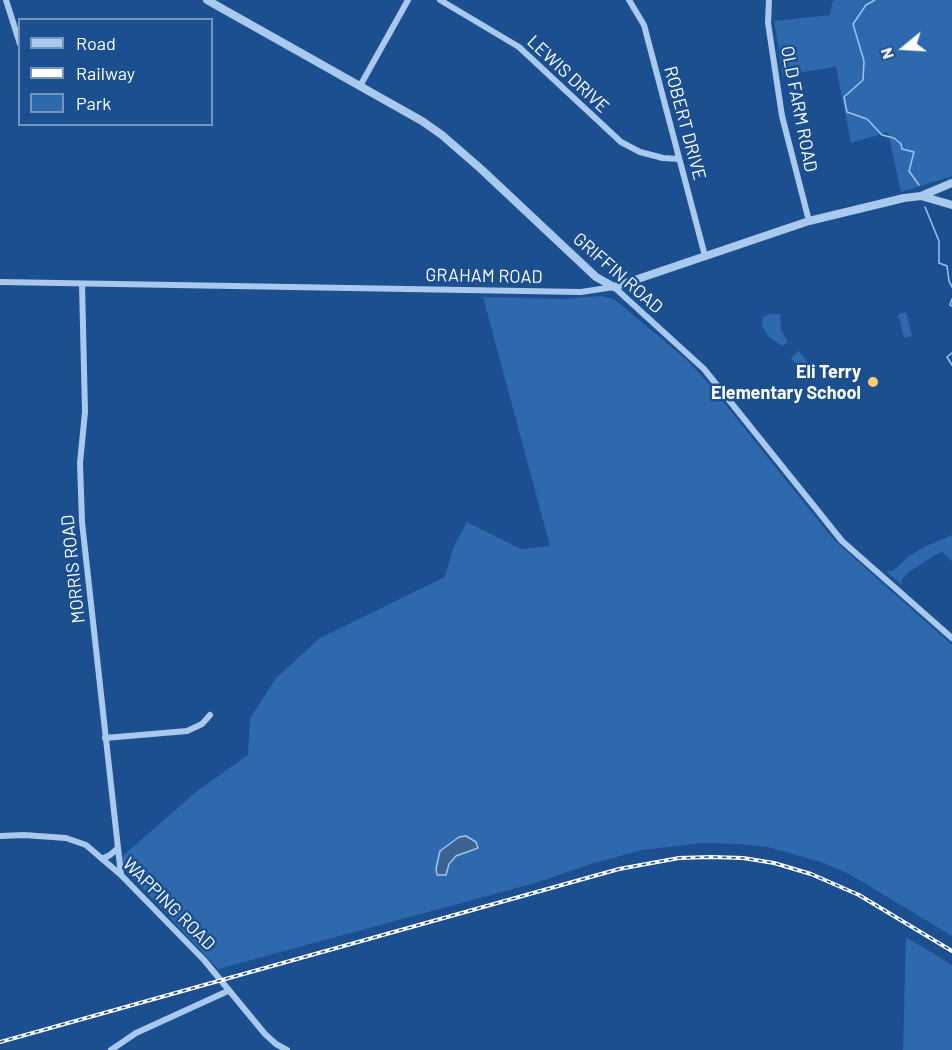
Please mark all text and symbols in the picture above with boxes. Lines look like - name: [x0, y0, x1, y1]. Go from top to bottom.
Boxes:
- legend: [18, 18, 213, 126]
- north arrow: [874, 18, 934, 78]
- street label: LEWIS DRIVE: [523, 31, 613, 117]
- text: Road: [76, 32, 116, 54]
- street label: OLD FARM ROAD: [776, 44, 822, 174]
- text: N: [876, 46, 897, 62]
- text: Railway: [76, 62, 135, 84]
- street label: ROBERT DRIVE: [659, 64, 711, 182]
- text: Park: [76, 92, 111, 114]
- street label: GRIFFIN ROAD: [569, 228, 667, 318]
- street label: GRAHAM ROAD: [425, 264, 543, 288]
- place label: Eli Terry Elementary School: [711, 361, 861, 404]
- marker: Eli Terry Elementary School: [866, 375, 880, 389]
- street label: MORRIS ROAD: [57, 514, 89, 624]
- street label: WAPPING ROAD: [118, 853, 220, 955]

